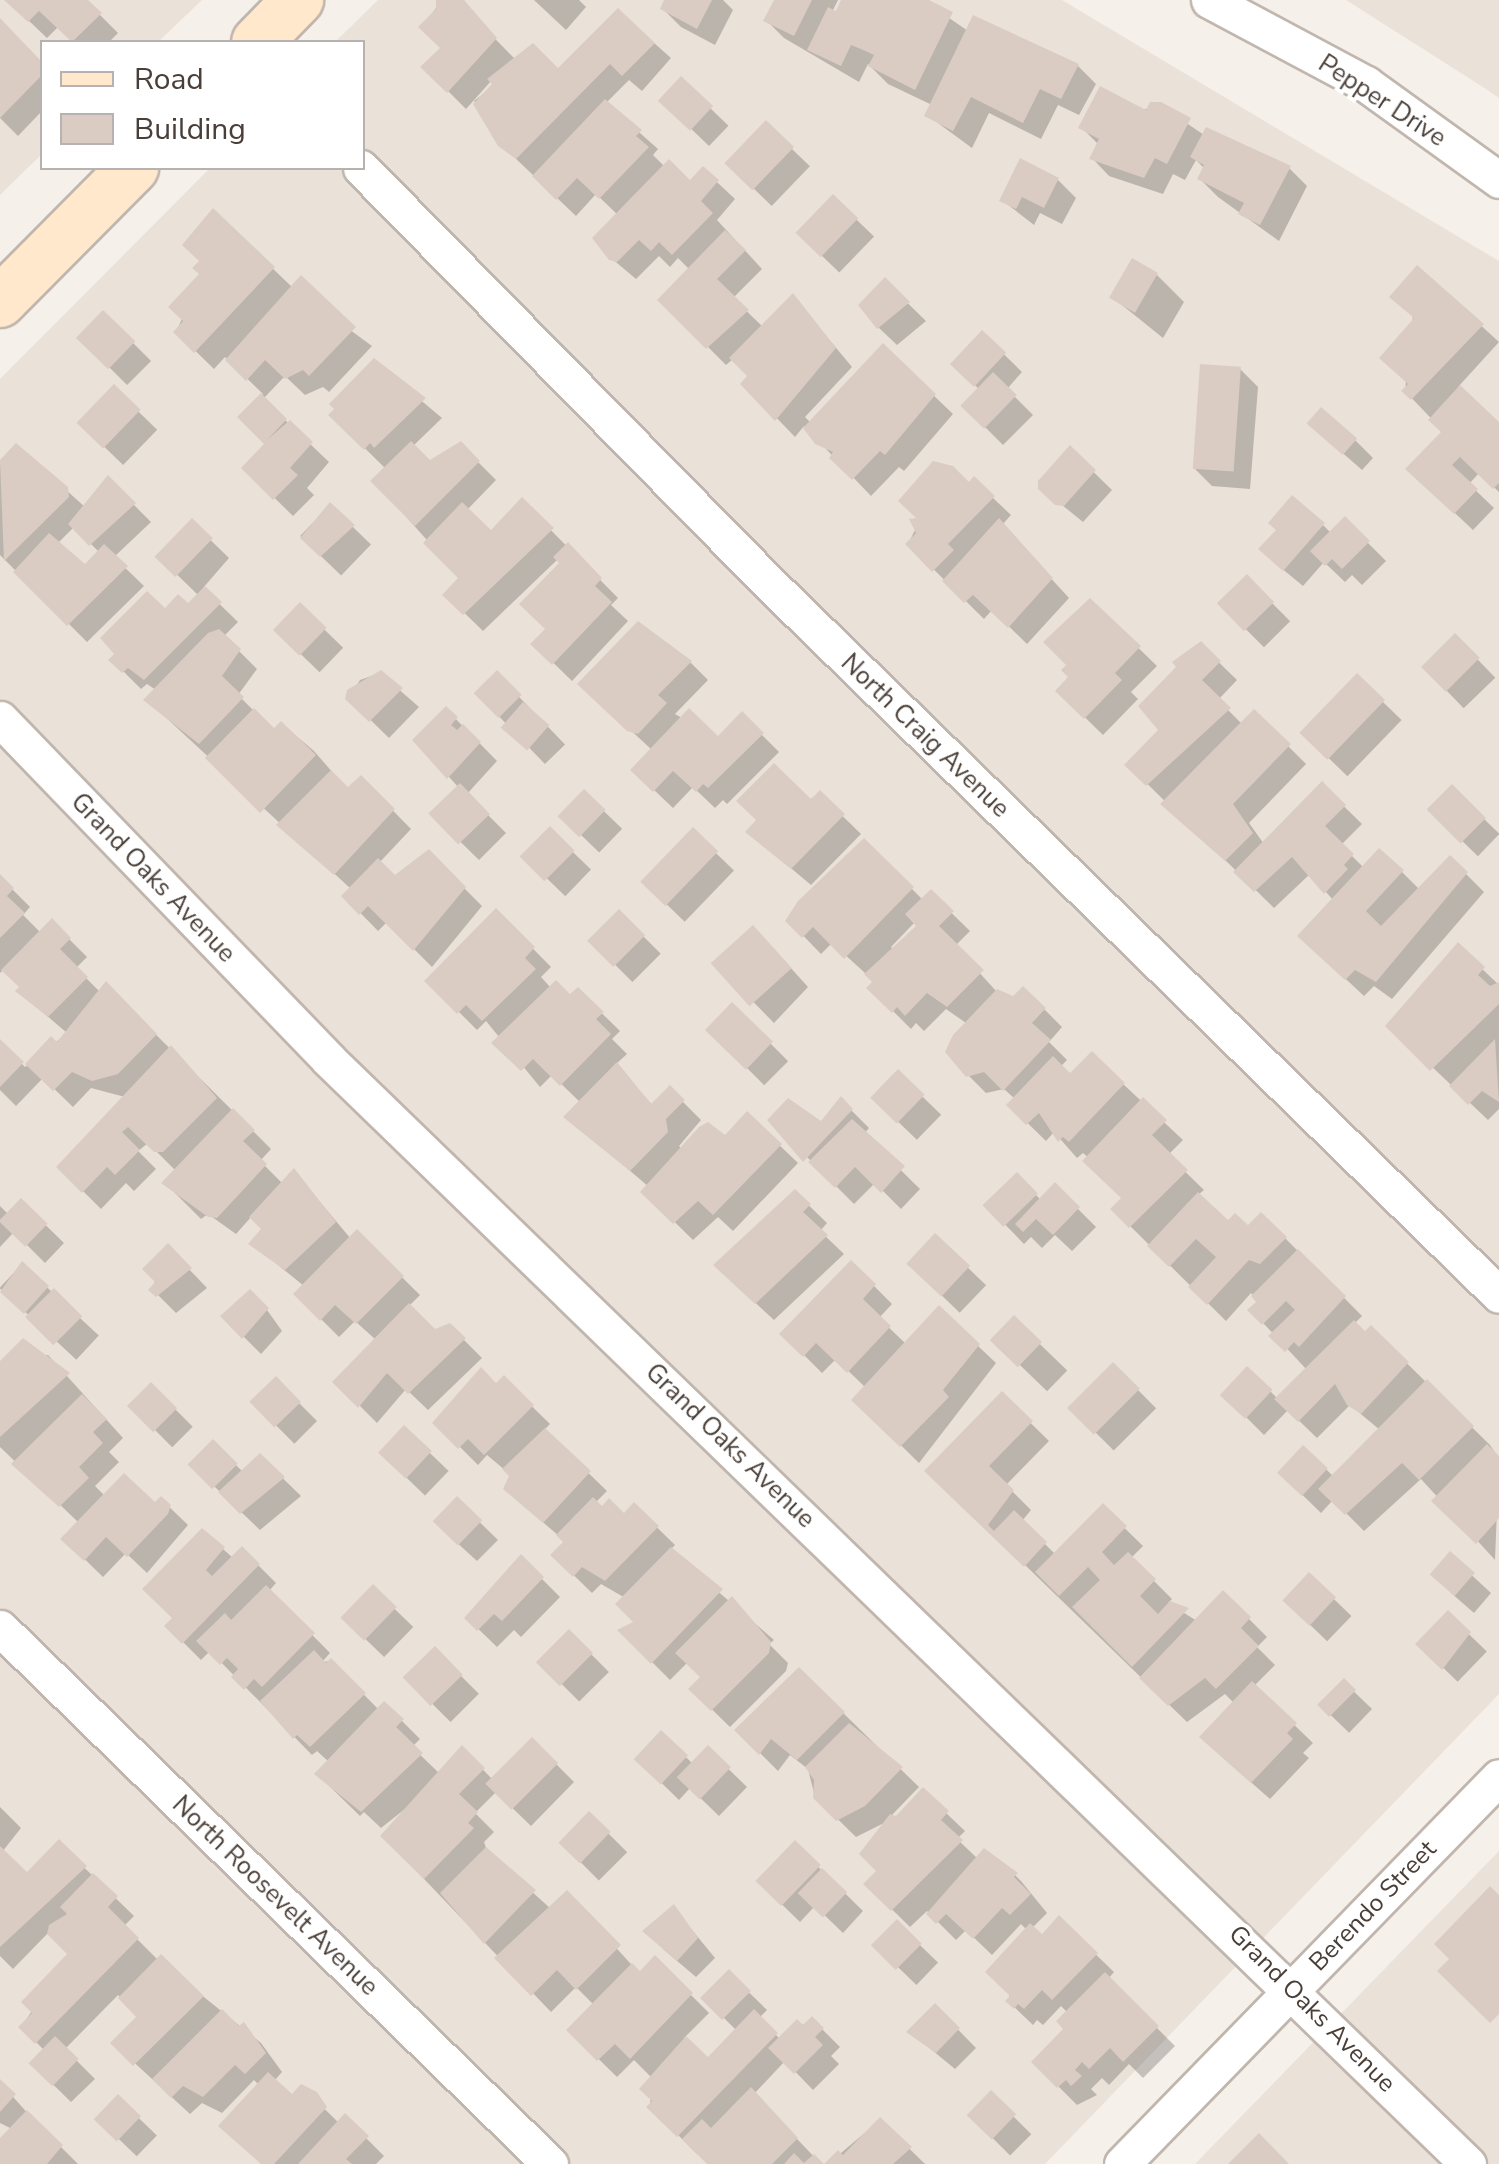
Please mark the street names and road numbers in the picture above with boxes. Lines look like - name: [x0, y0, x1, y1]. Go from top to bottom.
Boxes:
- street label: Pepper Drive: [1313, 49, 1451, 153]
- street label: North Craig Avenue: [835, 648, 1015, 824]
- street label: Grand Oaks Avenue: [65, 787, 241, 969]
- street label: Grand Oaks Avenue: [639, 1358, 821, 1534]
- street label: North Roosevelt Avenue: [166, 1790, 384, 2002]
- street label: Berendo Street: [1303, 1835, 1443, 1977]
- street label: Grand Oaks Avenue: [1222, 1919, 1402, 2099]

